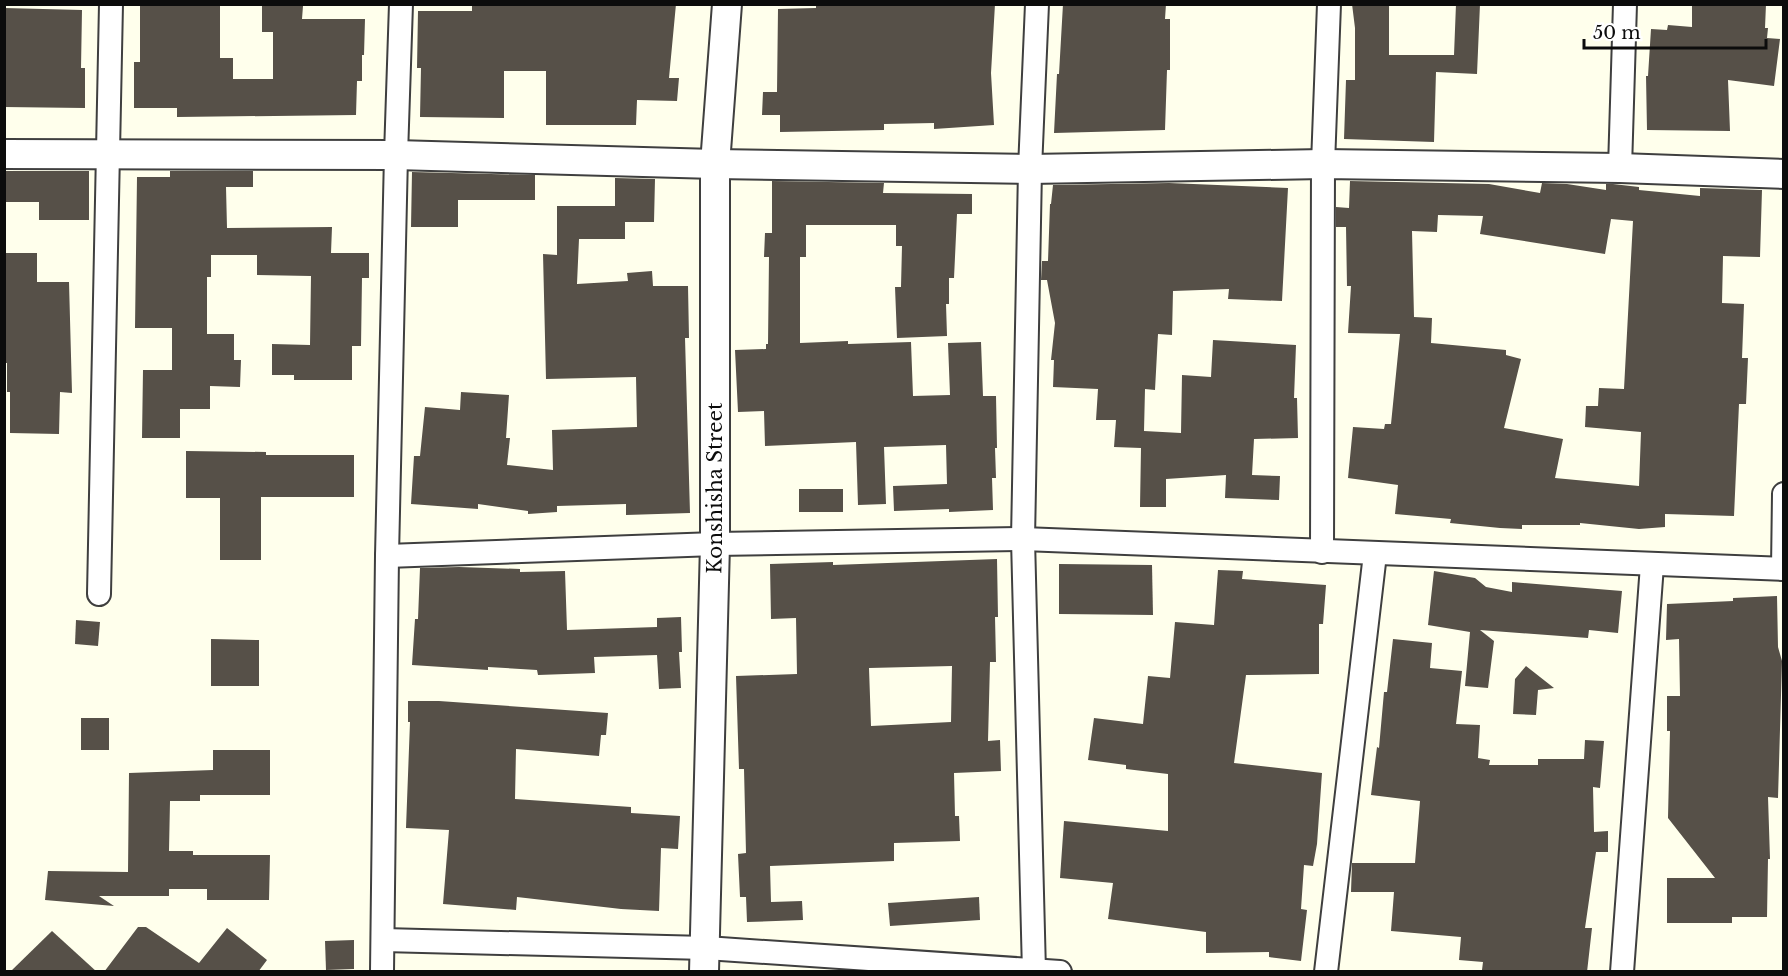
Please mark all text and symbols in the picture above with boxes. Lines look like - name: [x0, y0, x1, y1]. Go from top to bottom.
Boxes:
- scale bar: [1584, 12, 1766, 50]
- text: 50 m: [1593, 22, 1641, 44]
- street label: Konshisha Street: [702, 402, 727, 574]

